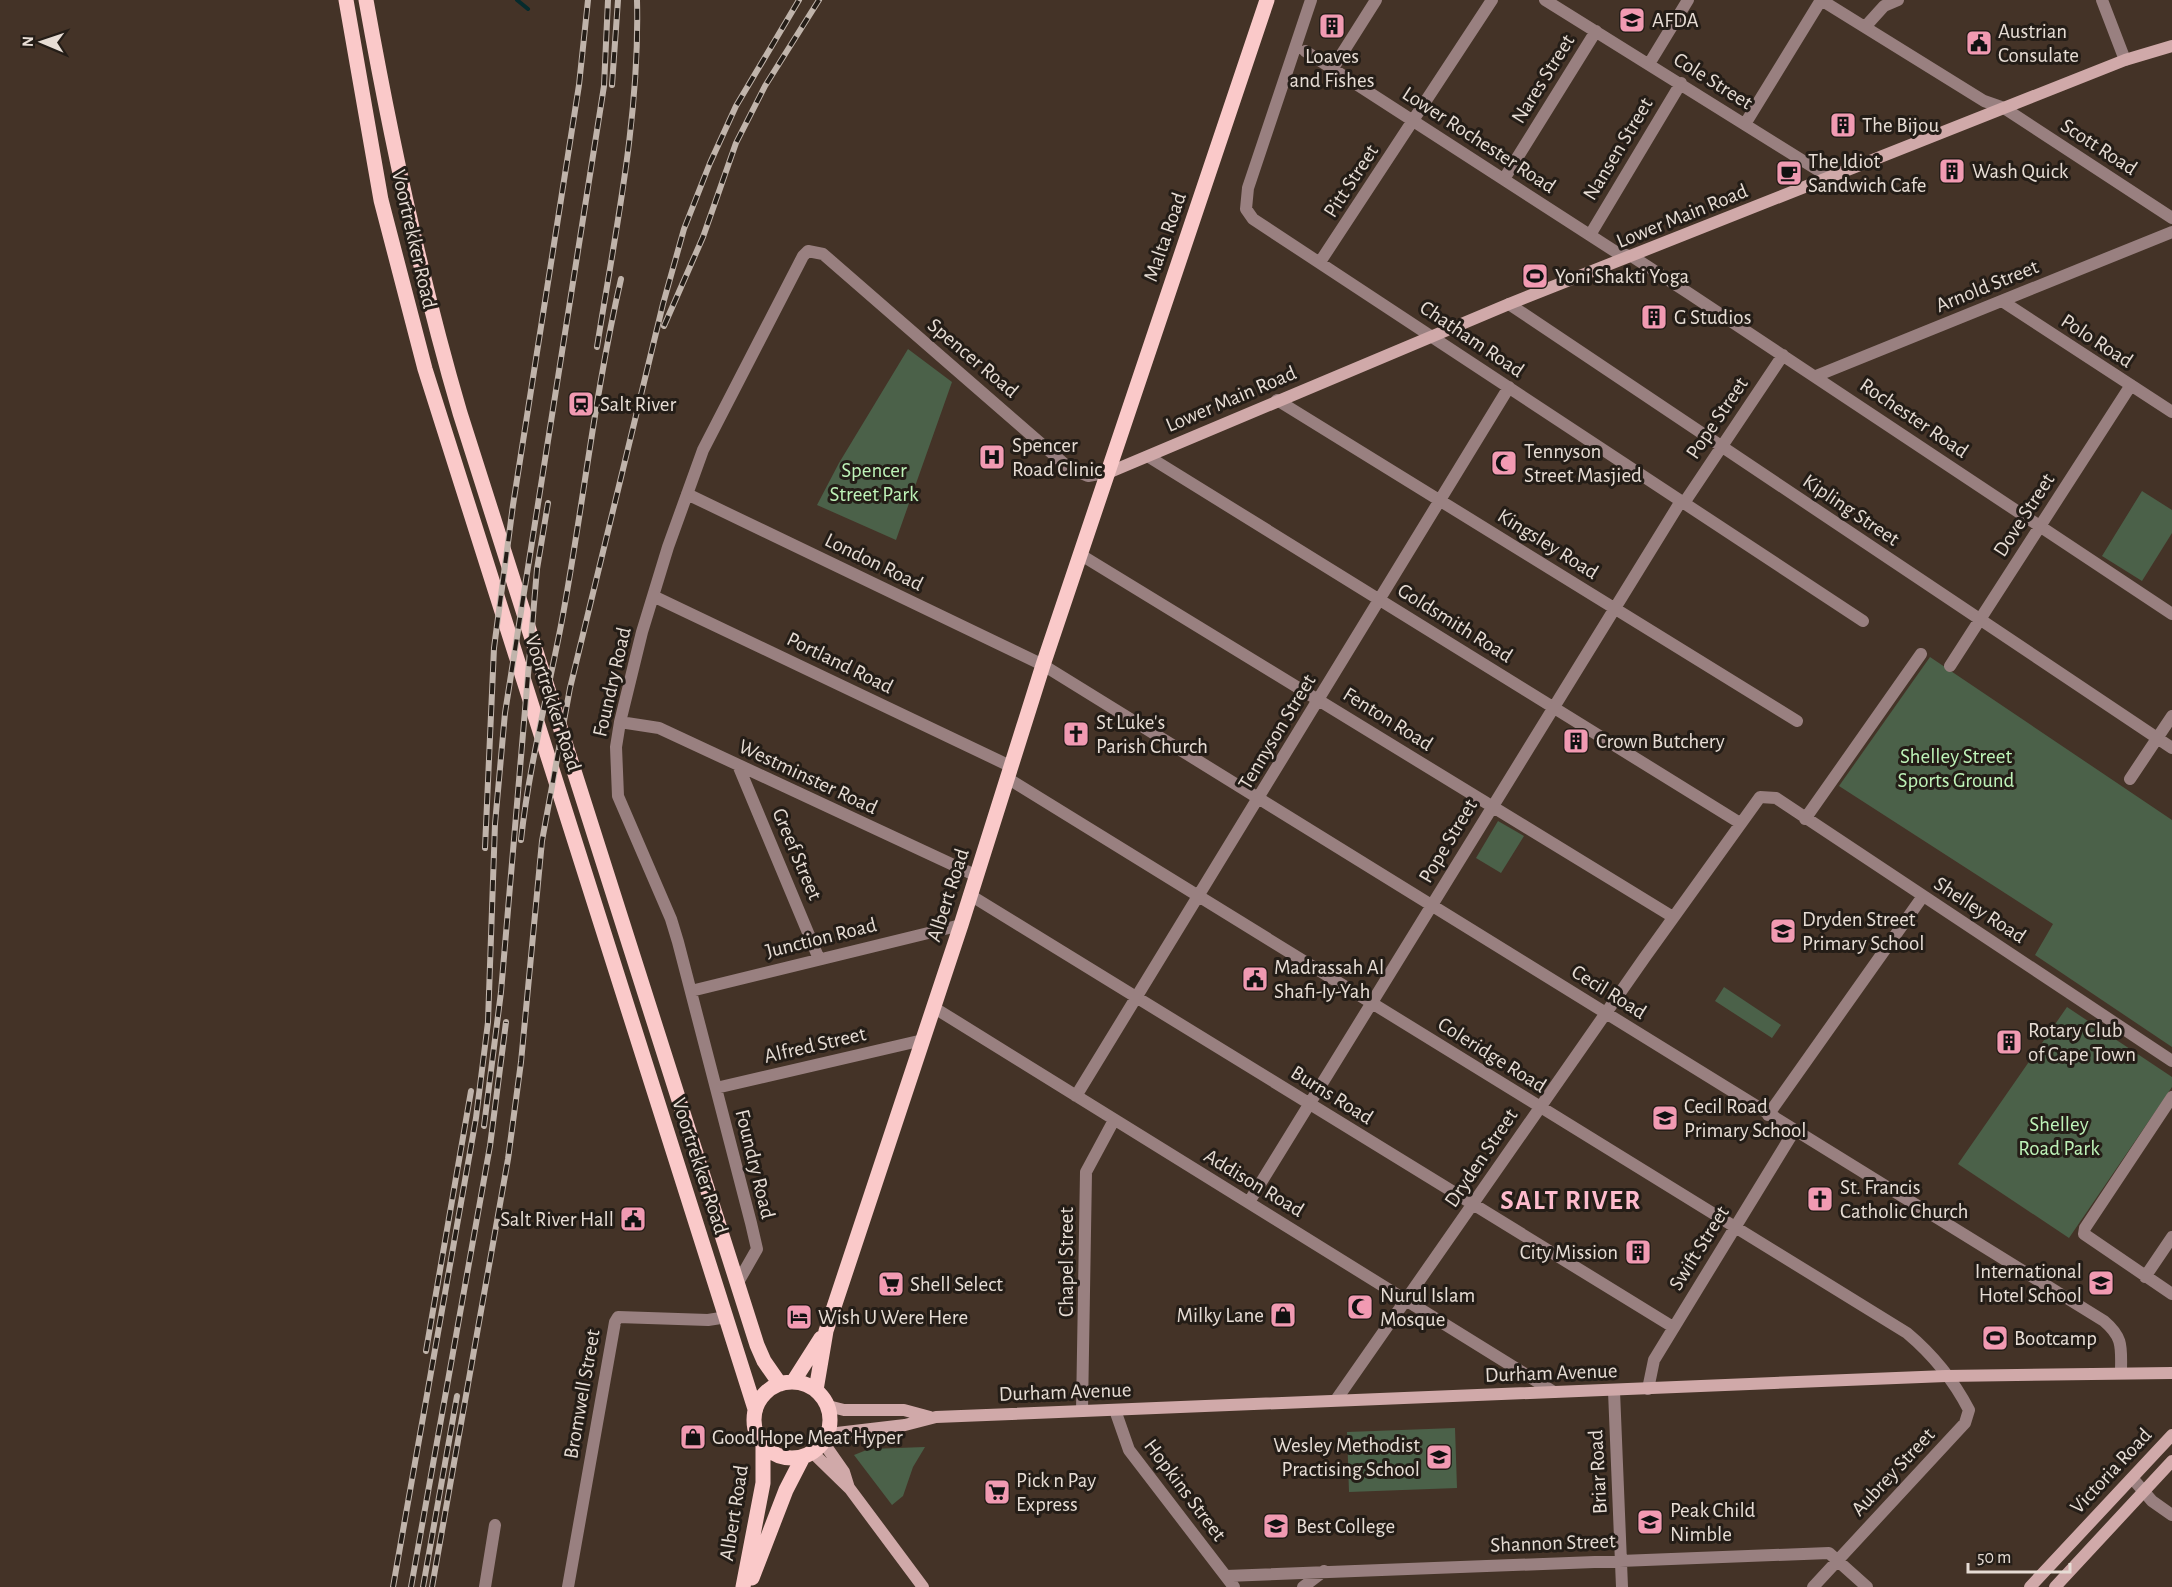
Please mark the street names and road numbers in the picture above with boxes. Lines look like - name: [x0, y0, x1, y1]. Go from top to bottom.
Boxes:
- street label: Nares Street: [1507, 31, 1579, 127]
- street label: Cole Street: [1670, 49, 1756, 114]
- street label: Lower Rochester Road: [1399, 83, 1559, 197]
- street label: Nansen Street: [1579, 94, 1657, 204]
- street label: Scott Road: [2057, 115, 2141, 179]
- street label: Pitt Street: [1320, 141, 1382, 221]
- street label: Voortrekker Road: [388, 168, 440, 311]
- street label: Lower Main Road: [1613, 180, 1751, 252]
- street label: Malta Road: [1140, 190, 1190, 284]
- street label: Arnold Street: [1933, 256, 2042, 316]
- street label: Chatham Road: [1416, 297, 1528, 382]
- street label: Polo Road: [2057, 310, 2137, 372]
- street label: Spencer Road: [924, 314, 1022, 402]
- street label: Lower Main Road: [1163, 362, 1299, 436]
- street label: Pope Street: [1682, 373, 1752, 463]
- street label: Rochester Road: [1856, 374, 1972, 462]
- street label: Dove Street: [1989, 469, 2059, 560]
- street label: Kipling Street: [1799, 470, 1903, 550]
- street label: Kingsley Road: [1494, 505, 1602, 583]
- street label: London Road: [822, 529, 927, 595]
- street label: Goldsmith Road: [1394, 579, 1516, 667]
- street label: Foundry Road: [589, 625, 635, 739]
- street label: Portland Road: [784, 628, 897, 698]
- street label: Voortrekker Road: [521, 632, 585, 774]
- street label: Tennyson Street: [1234, 671, 1320, 793]
- street label: Fenton Road: [1339, 683, 1437, 755]
- street label: Westminster Road: [735, 736, 881, 818]
- street label: Pope Street: [1415, 795, 1481, 887]
- street label: Greef Street: [768, 805, 826, 903]
- street label: Albert Road: [923, 846, 973, 944]
- street label: Shelley Road: [1930, 873, 2030, 947]
- street label: Junction Road: [763, 914, 879, 962]
- street label: Cecil Road: [1568, 961, 1650, 1023]
- street label: Coleridge Road: [1434, 1013, 1550, 1097]
- street label: Alfred Street: [762, 1023, 868, 1067]
- street label: Burns Road: [1287, 1062, 1377, 1128]
- street label: Voortrekker Road: [668, 1095, 732, 1237]
- street label: Dryden Street: [1441, 1105, 1522, 1211]
- street label: Foundry Road: [731, 1107, 779, 1221]
- street label: Addison Road: [1200, 1145, 1308, 1221]
- street label: Swift Street: [1665, 1202, 1733, 1294]
- street label: Chapel Street: [1056, 1207, 1077, 1317]
- street label: Bromwell Street: [560, 1327, 604, 1460]
- street label: Durham Avenue: [1484, 1360, 1618, 1386]
- street label: Durham Avenue: [998, 1379, 1132, 1405]
- street label: Aubrey Street: [1847, 1424, 1939, 1520]
- street label: Victoria Road: [2066, 1424, 2156, 1518]
- street label: Briar Road: [1585, 1429, 1611, 1515]
- street label: Hopkins Street: [1140, 1435, 1230, 1545]
- street label: Albert Road: [716, 1464, 752, 1562]
- street label: Shannon Street: [1490, 1530, 1616, 1556]

